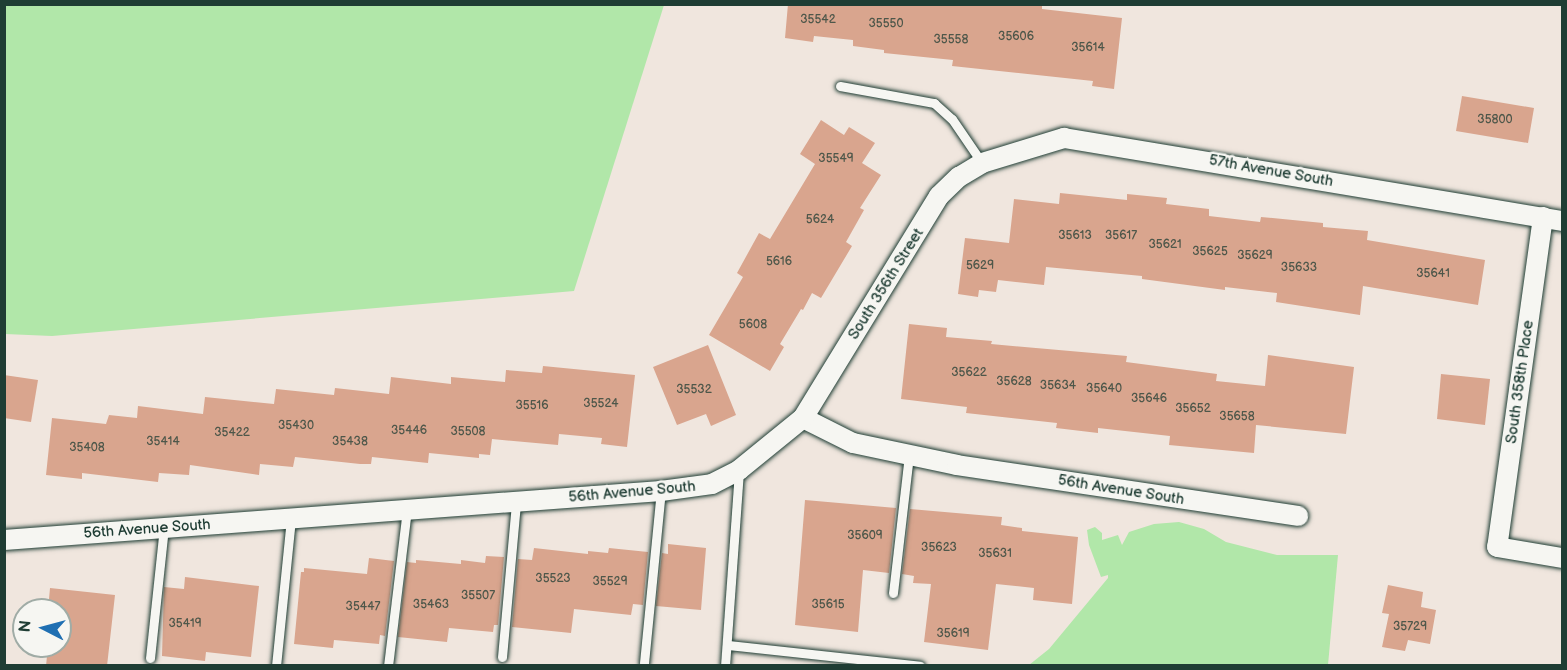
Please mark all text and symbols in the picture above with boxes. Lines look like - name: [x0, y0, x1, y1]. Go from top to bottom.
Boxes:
- house number: 35542: [800, 13, 836, 27]
- house number: 35550: [868, 17, 904, 31]
- house number: 35606: [998, 30, 1034, 44]
- house number: 35558: [933, 33, 969, 47]
- house number: 35614: [1071, 41, 1105, 55]
- house number: 35800: [1477, 113, 1513, 127]
- street label: 57th Avenue South: [1207, 151, 1335, 191]
- house number: 35549: [818, 152, 854, 166]
- house number: 5624: [806, 213, 834, 227]
- street label: South 356th Street: [844, 225, 928, 343]
- house number: 35613: [1058, 229, 1092, 243]
- house number: 35617: [1105, 229, 1137, 243]
- house number: 35621: [1148, 238, 1182, 252]
- house number: 35625: [1192, 245, 1228, 259]
- house number: 35629: [1237, 249, 1273, 263]
- house number: 5616: [766, 255, 792, 269]
- house number: 5629: [966, 259, 994, 273]
- house number: 35633: [1281, 261, 1317, 275]
- house number: 35641: [1416, 267, 1450, 281]
- house number: 5608: [739, 318, 767, 332]
- street label: South 358th Place: [1502, 319, 1538, 445]
- house number: 35622: [951, 366, 987, 380]
- house number: 35628: [996, 375, 1032, 389]
- house number: 35634: [1040, 379, 1076, 393]
- house number: 35640: [1086, 382, 1122, 396]
- house number: 35532: [676, 383, 712, 397]
- house number: 35646: [1131, 392, 1167, 406]
- house number: 35524: [583, 397, 619, 411]
- house number: 35516: [515, 399, 549, 413]
- house number: 35652: [1175, 402, 1211, 416]
- house number: 35658: [1219, 410, 1255, 424]
- house number: 35430: [278, 419, 314, 433]
- house number: 35446: [391, 424, 427, 438]
- house number: 35508: [450, 425, 486, 439]
- house number: 35422: [214, 426, 250, 440]
- house number: 35414: [146, 435, 180, 449]
- house number: 35438: [332, 435, 368, 449]
- house number: 35408: [69, 441, 105, 455]
- street label: 56th Avenue South: [1056, 471, 1186, 509]
- street label: 56th Avenue South: [568, 477, 696, 507]
- street label: 56th Avenue South: [83, 516, 211, 542]
- house number: 35609: [847, 529, 883, 543]
- house number: 35623: [921, 541, 957, 555]
- house number: 35631: [978, 547, 1012, 561]
- house number: 35523: [535, 572, 571, 586]
- house number: 35529: [592, 575, 628, 589]
- house number: 35507: [461, 589, 495, 603]
- north arrow: [12, 598, 72, 658]
- house number: 35463: [413, 598, 449, 612]
- house number: 35615: [811, 598, 845, 612]
- house number: 35447: [346, 600, 380, 614]
- house number: 35419: [168, 617, 202, 631]
- text: N: [16, 619, 36, 633]
- house number: 35729: [1393, 620, 1427, 634]
- house number: 35619: [936, 627, 970, 641]

